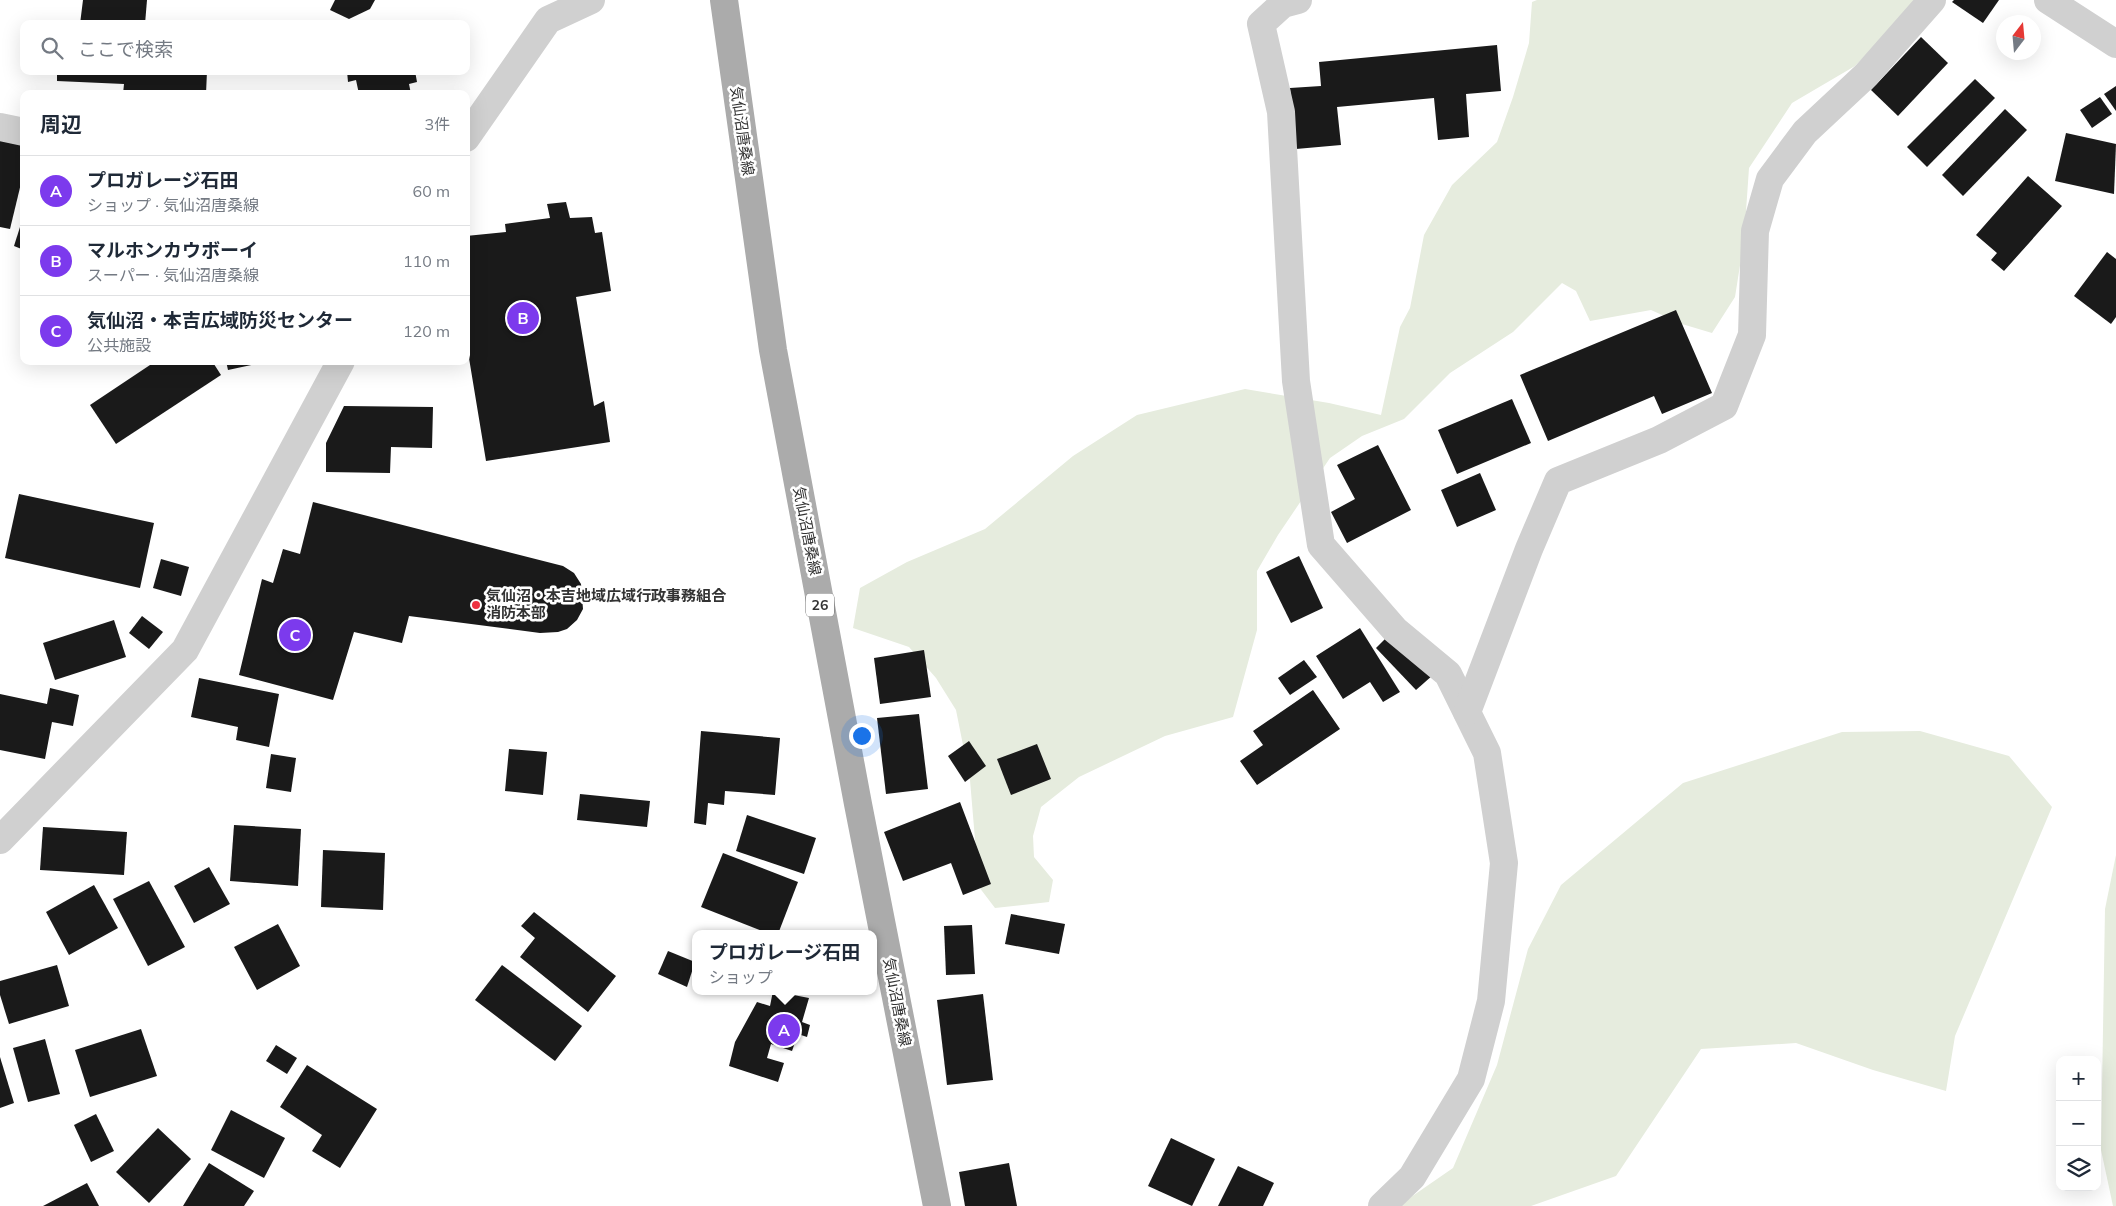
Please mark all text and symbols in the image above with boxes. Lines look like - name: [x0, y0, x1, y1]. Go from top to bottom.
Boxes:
- north arrow: [1996, 15, 2041, 60]
- search box: [20, 20, 470, 75]
- icon: search: [38, 34, 66, 62]
- text: ここで検索: [78, 37, 173, 61]
- street label: 気仙沼唐桑線: [727, 85, 758, 177]
- text: 周辺: [40, 111, 82, 137]
- text: 3件: [424, 114, 450, 134]
- text: プロガレージ石田: [87, 168, 239, 192]
- text: A: [50, 181, 62, 201]
- text: 60 m: [413, 181, 450, 201]
- text: ショップ · 気仙沼唐桑線: [87, 195, 259, 215]
- text: マルホンカウボーイ: [87, 238, 258, 262]
- text: B: [50, 251, 62, 271]
- text: 110 m: [403, 251, 450, 271]
- text: スーパー · 気仙沼唐桑線: [87, 265, 259, 285]
- pin: B: [507, 299, 539, 337]
- text: 気仙沼・本吉広域防災センター: [87, 308, 353, 332]
- text: C: [51, 321, 61, 341]
- text: 120 m: [403, 321, 450, 341]
- text: 公共施設: [87, 335, 151, 355]
- street label: 気仙沼唐桑線: [790, 485, 825, 577]
- place label: 気仙沼・本吉地域広域行政事務組合 消防本部: [486, 586, 727, 622]
- road number: 26: [806, 594, 834, 616]
- marker: 気仙沼・本吉地域広域行政事務組合 消防本部: [470, 599, 482, 611]
- pin: C: [279, 616, 311, 654]
- your location: [849, 723, 875, 749]
- popup: [692, 930, 877, 995]
- text: プロガレージ石田: [709, 940, 860, 964]
- street label: 気仙沼唐桑線: [880, 956, 915, 1048]
- text: ショップ: [709, 967, 773, 987]
- pin: A: [768, 1011, 800, 1049]
- map controls: [2056, 1056, 2101, 1191]
- button: +: [2056, 1056, 2101, 1101]
- button: −: [2056, 1101, 2101, 1146]
- button: layers: [2056, 1146, 2101, 1191]

